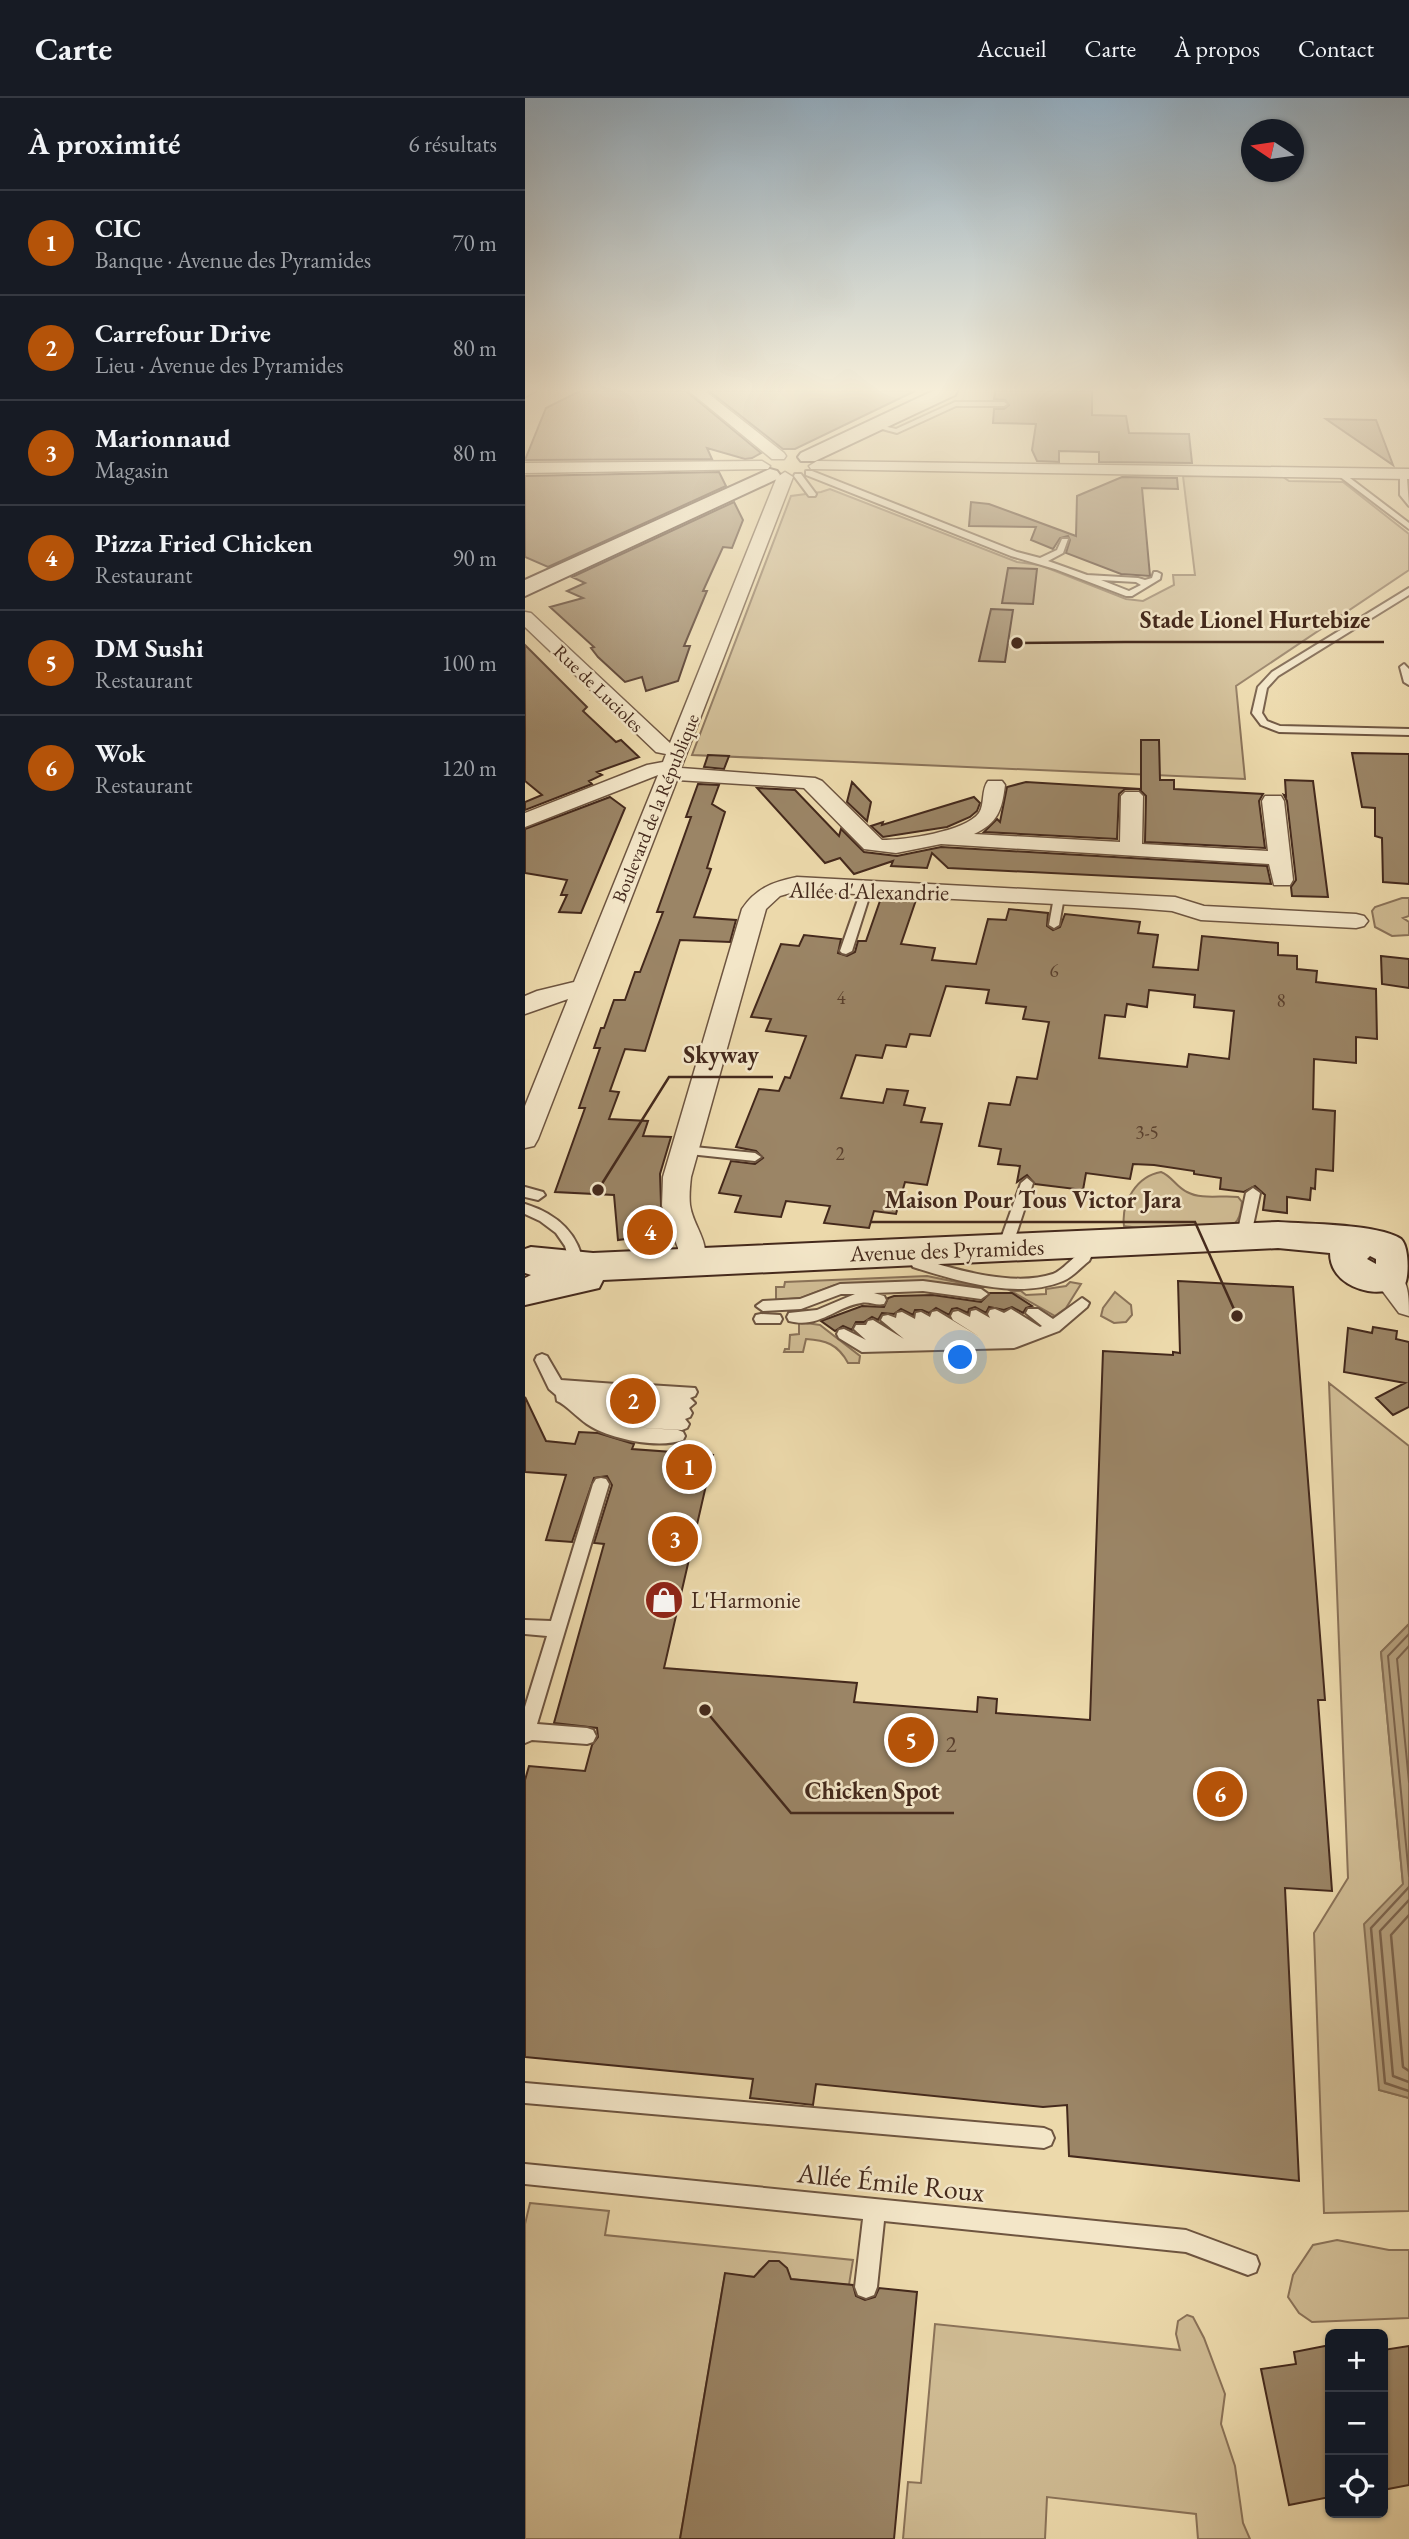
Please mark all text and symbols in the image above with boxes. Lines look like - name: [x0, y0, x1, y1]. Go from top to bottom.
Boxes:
- text: Carte: [35, 27, 112, 70]
- text: Accueil: [977, 33, 1047, 64]
- text: Carte: [1085, 33, 1136, 64]
- text: À propos: [1174, 33, 1260, 64]
- text: Contact: [1298, 33, 1374, 64]
- north arrow: [1241, 119, 1304, 182]
- text: À proximité: [28, 124, 180, 163]
- text: 6 résultats: [409, 129, 497, 159]
- text: CIC: [95, 211, 141, 245]
- text: 1: [45, 228, 57, 258]
- text: 70 m: [452, 228, 497, 258]
- text: Banque · Avenue des Pyramides: [95, 245, 371, 275]
- text: Carrefour Drive: [95, 316, 271, 350]
- text: 2: [45, 333, 57, 363]
- text: 80 m: [452, 333, 497, 363]
- text: Lieu · Avenue des Pyramides: [95, 350, 343, 380]
- text: Marionnaud: [95, 421, 231, 455]
- text: 3: [45, 438, 57, 468]
- text: 80 m: [452, 438, 497, 468]
- text: Magasin: [95, 455, 169, 485]
- text: Pizza Fried Chicken: [95, 526, 313, 560]
- text: 4: [45, 543, 57, 573]
- text: 90 m: [452, 543, 497, 573]
- text: Restaurant: [95, 560, 193, 590]
- callout: Stade Lionel Hurtebize: [1125, 597, 1384, 642]
- text: Stade Lionel Hurtebize: [1140, 604, 1370, 635]
- text: DM Sushi: [95, 631, 204, 665]
- street label: Rue de Lucioles: [548, 639, 649, 738]
- text: 5: [45, 648, 57, 678]
- text: 100 m: [441, 648, 497, 678]
- text: Restaurant: [95, 665, 193, 695]
- street label: Boulevard de la République: [606, 710, 705, 906]
- text: Wok: [95, 736, 145, 770]
- text: 6: [45, 753, 57, 783]
- text: 120 m: [441, 753, 497, 783]
- text: Restaurant: [95, 770, 193, 800]
- street label: Allée d'Alexandrie: [788, 875, 949, 907]
- house number: 6: [1049, 958, 1059, 983]
- house number: 4: [836, 985, 846, 1010]
- house number: 8: [1276, 988, 1286, 1013]
- callout: Skyway: [669, 1032, 773, 1077]
- text: Skyway: [683, 1039, 759, 1071]
- house number: 3-5: [1135, 1120, 1159, 1145]
- house number: 2: [835, 1141, 845, 1166]
- callout: Maison Pour Tous Victor Jara: [870, 1177, 1195, 1222]
- text: Maison Pour Tous Victor Jara: [884, 1184, 1182, 1215]
- pin: 4: [627, 1206, 673, 1258]
- street label: Avenue des Pyramides: [848, 1232, 1045, 1268]
- your location: [943, 1340, 977, 1374]
- pin: 2: [610, 1375, 656, 1427]
- pin: 1: [666, 1441, 712, 1493]
- pin: 3: [652, 1513, 698, 1565]
- shop icon: L'Harmonie: [643, 1579, 685, 1621]
- place label: L'Harmonie: [691, 1585, 801, 1615]
- pin: 5: [888, 1714, 934, 1766]
- house number: 2: [945, 1729, 957, 1759]
- callout: Chicken Spot: [791, 1768, 954, 1813]
- pin: 6: [1197, 1768, 1243, 1820]
- text: Chicken Spot: [804, 1775, 940, 1806]
- street label: Allée Émile Roux: [794, 2154, 987, 2210]
- map controls: [1325, 2329, 1388, 2518]
- button: +: [1325, 2329, 1388, 2392]
- button: −: [1325, 2392, 1388, 2455]
- button: locate: [1325, 2455, 1388, 2518]

